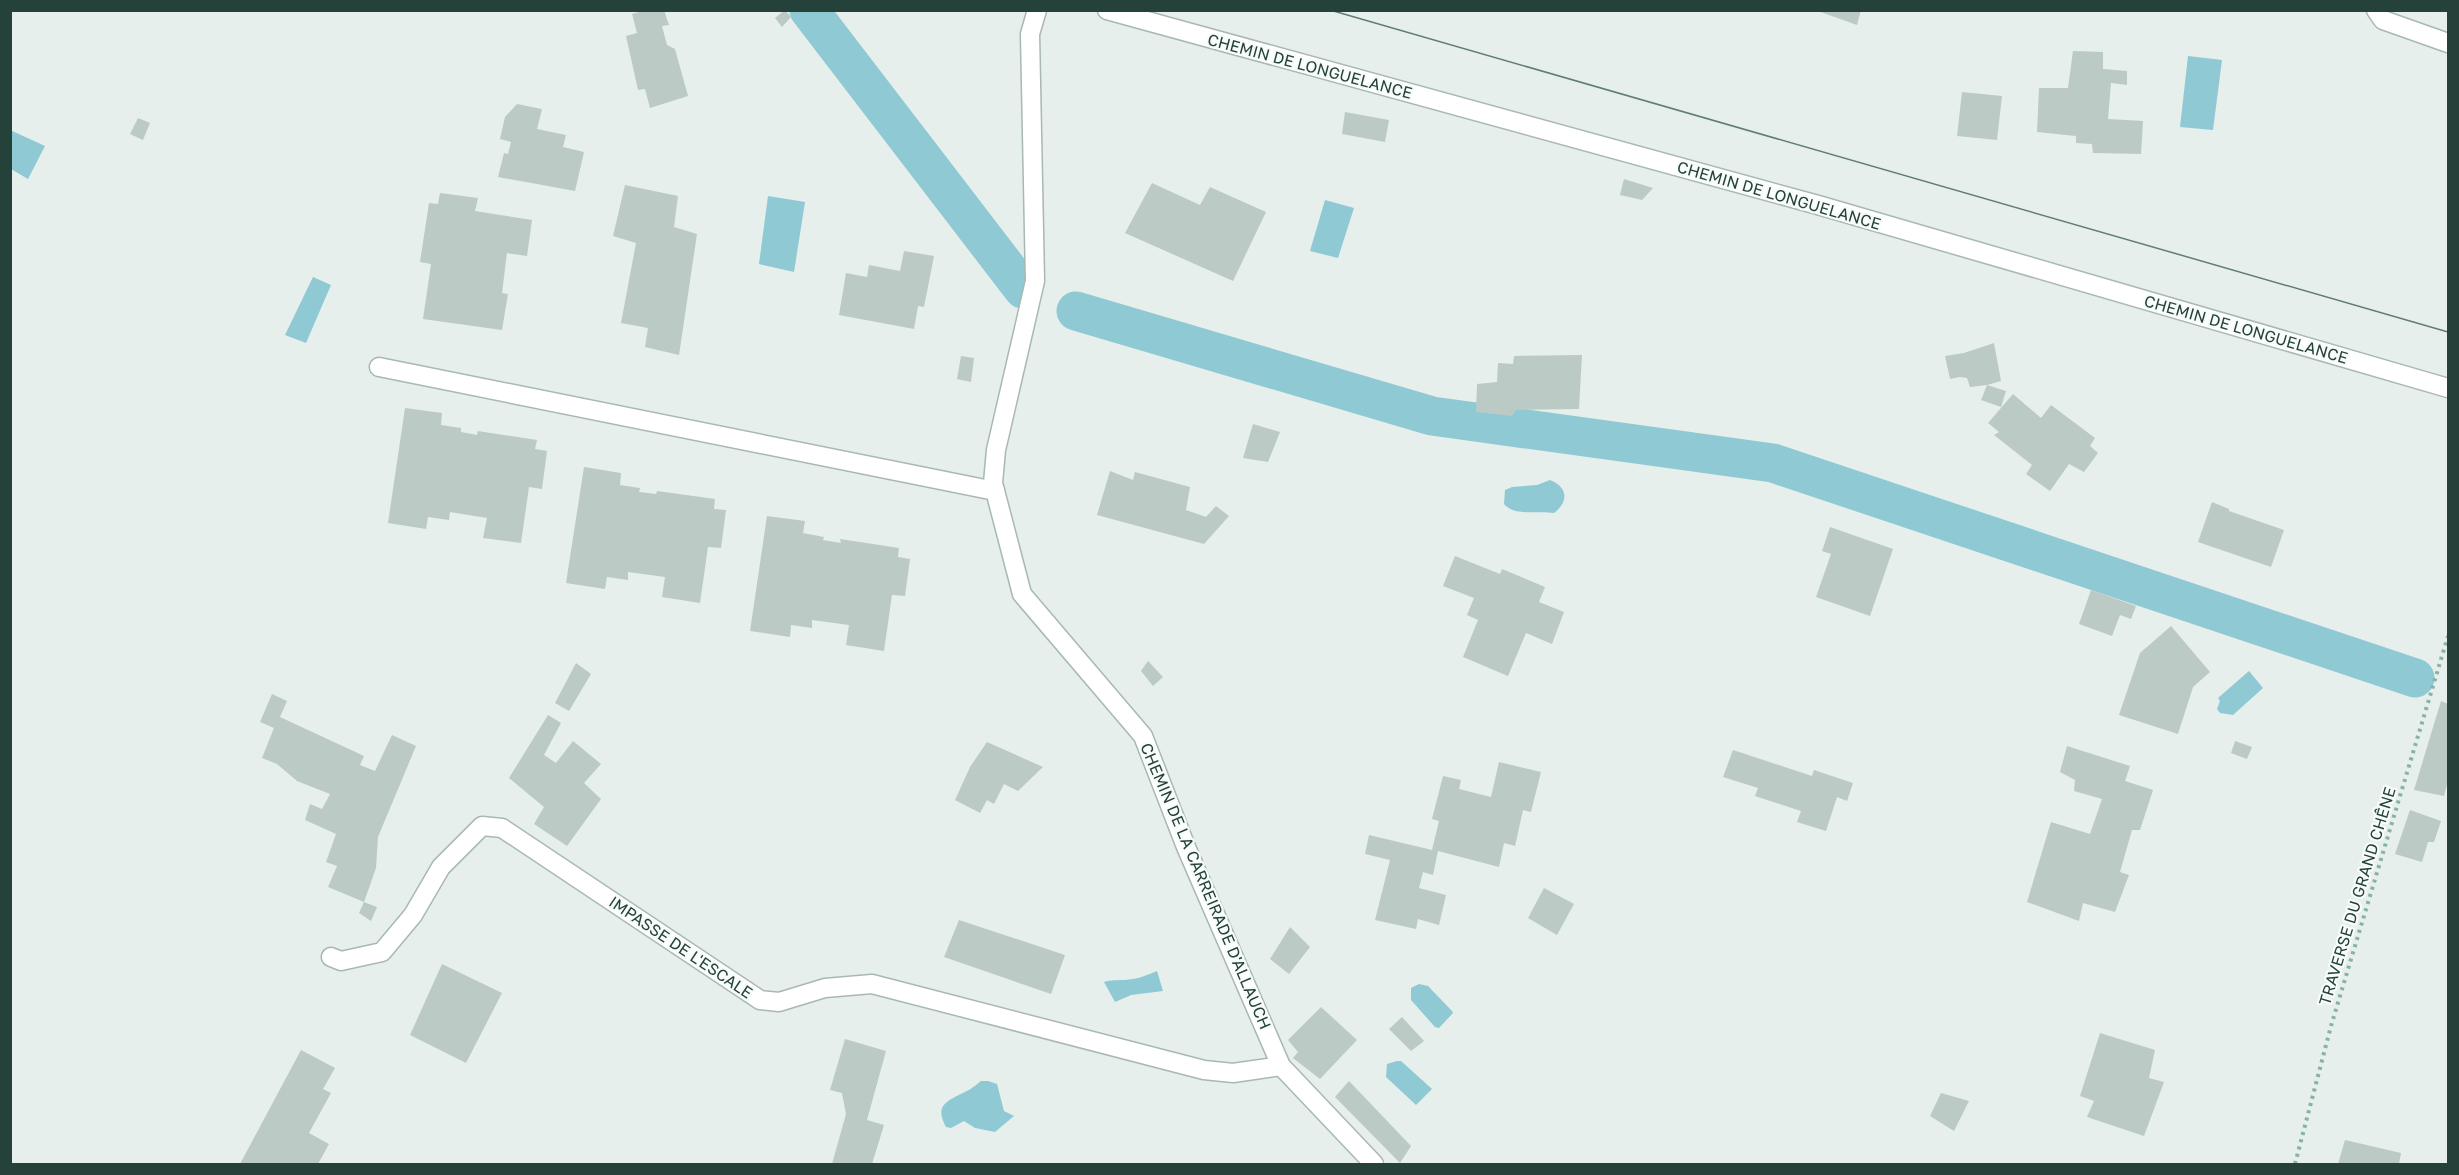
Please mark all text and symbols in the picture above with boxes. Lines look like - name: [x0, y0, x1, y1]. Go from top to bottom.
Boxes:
- street label: CHEMIN DE LONGUELANCE: [1205, 29, 1415, 103]
- street label: CHEMIN DE LONGUELANCE: [1675, 156, 1883, 234]
- street label: CHEMIN DE LONGUELANCE: [2142, 290, 2350, 368]
- street label: CHEMIN DE LA CARREIRADE D'ALLAUCH: [1136, 740, 1276, 1032]
- street label: TRAVERSE DU GRAND CHÊNE: [2314, 784, 2400, 1008]
- street label: IMPASSE DE L'ESCALE: [605, 891, 757, 1003]

